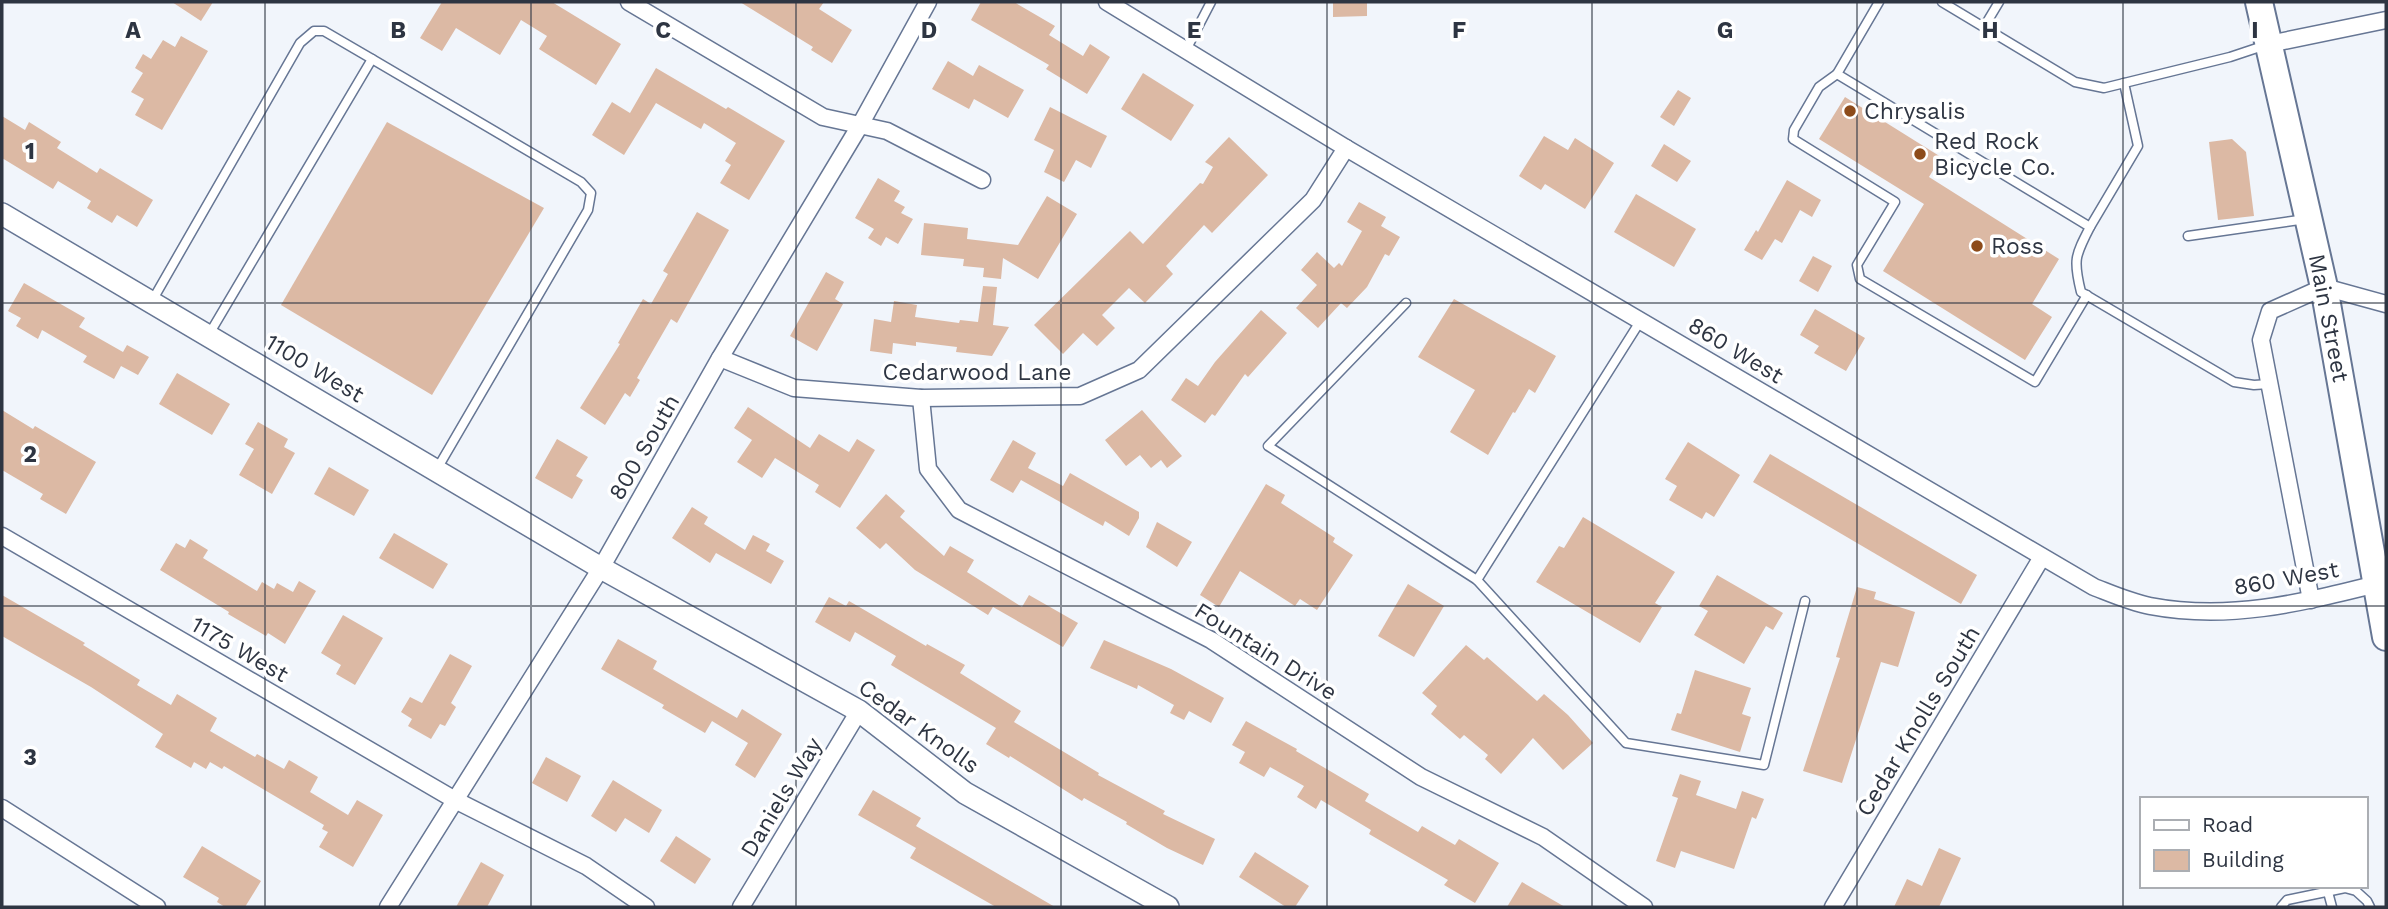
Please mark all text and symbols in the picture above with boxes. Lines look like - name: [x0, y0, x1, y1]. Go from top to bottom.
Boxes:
- text: A: [125, 17, 141, 44]
- text: B: [390, 17, 406, 44]
- text: C: [655, 17, 671, 44]
- text: D: [921, 17, 937, 44]
- text: E: [1187, 17, 1201, 44]
- text: F: [1452, 17, 1466, 44]
- text: G: [1717, 17, 1733, 44]
- text: H: [1981, 17, 1999, 44]
- text: I: [2251, 17, 2259, 44]
- place label: Chrysalis: [1864, 98, 1965, 125]
- marker: Chrysalis: [1842, 103, 1858, 119]
- place label: Red Rock Bicycle Co.: [1934, 128, 2056, 181]
- text: 1: [25, 138, 35, 165]
- marker: Red Rock Bicycle Co.: [1912, 146, 1928, 162]
- place label: Ross: [1991, 233, 2044, 260]
- marker: Ross: [1969, 238, 1985, 254]
- street label: Main Street: [2303, 252, 2354, 385]
- street label: 860 West: [1683, 312, 1788, 390]
- street label: 1100 West: [261, 328, 369, 409]
- street label: Cedarwood Lane: [883, 359, 1071, 386]
- street label: 800 South: [603, 390, 685, 505]
- text: 2: [23, 441, 37, 468]
- street label: 860 West: [2231, 556, 2341, 601]
- street label: Fountain Drive: [1190, 597, 1342, 706]
- street label: 1175 West: [186, 611, 294, 688]
- street label: Cedar Knolls South: [1851, 621, 1986, 821]
- street label: Cedar Knolls: [853, 674, 984, 779]
- street label: Daniels Way: [735, 732, 828, 862]
- text: 3: [23, 744, 37, 771]
- legend: [2140, 797, 2367, 888]
- text: Road: [2202, 812, 2253, 837]
- text: Building: [2202, 847, 2284, 872]

